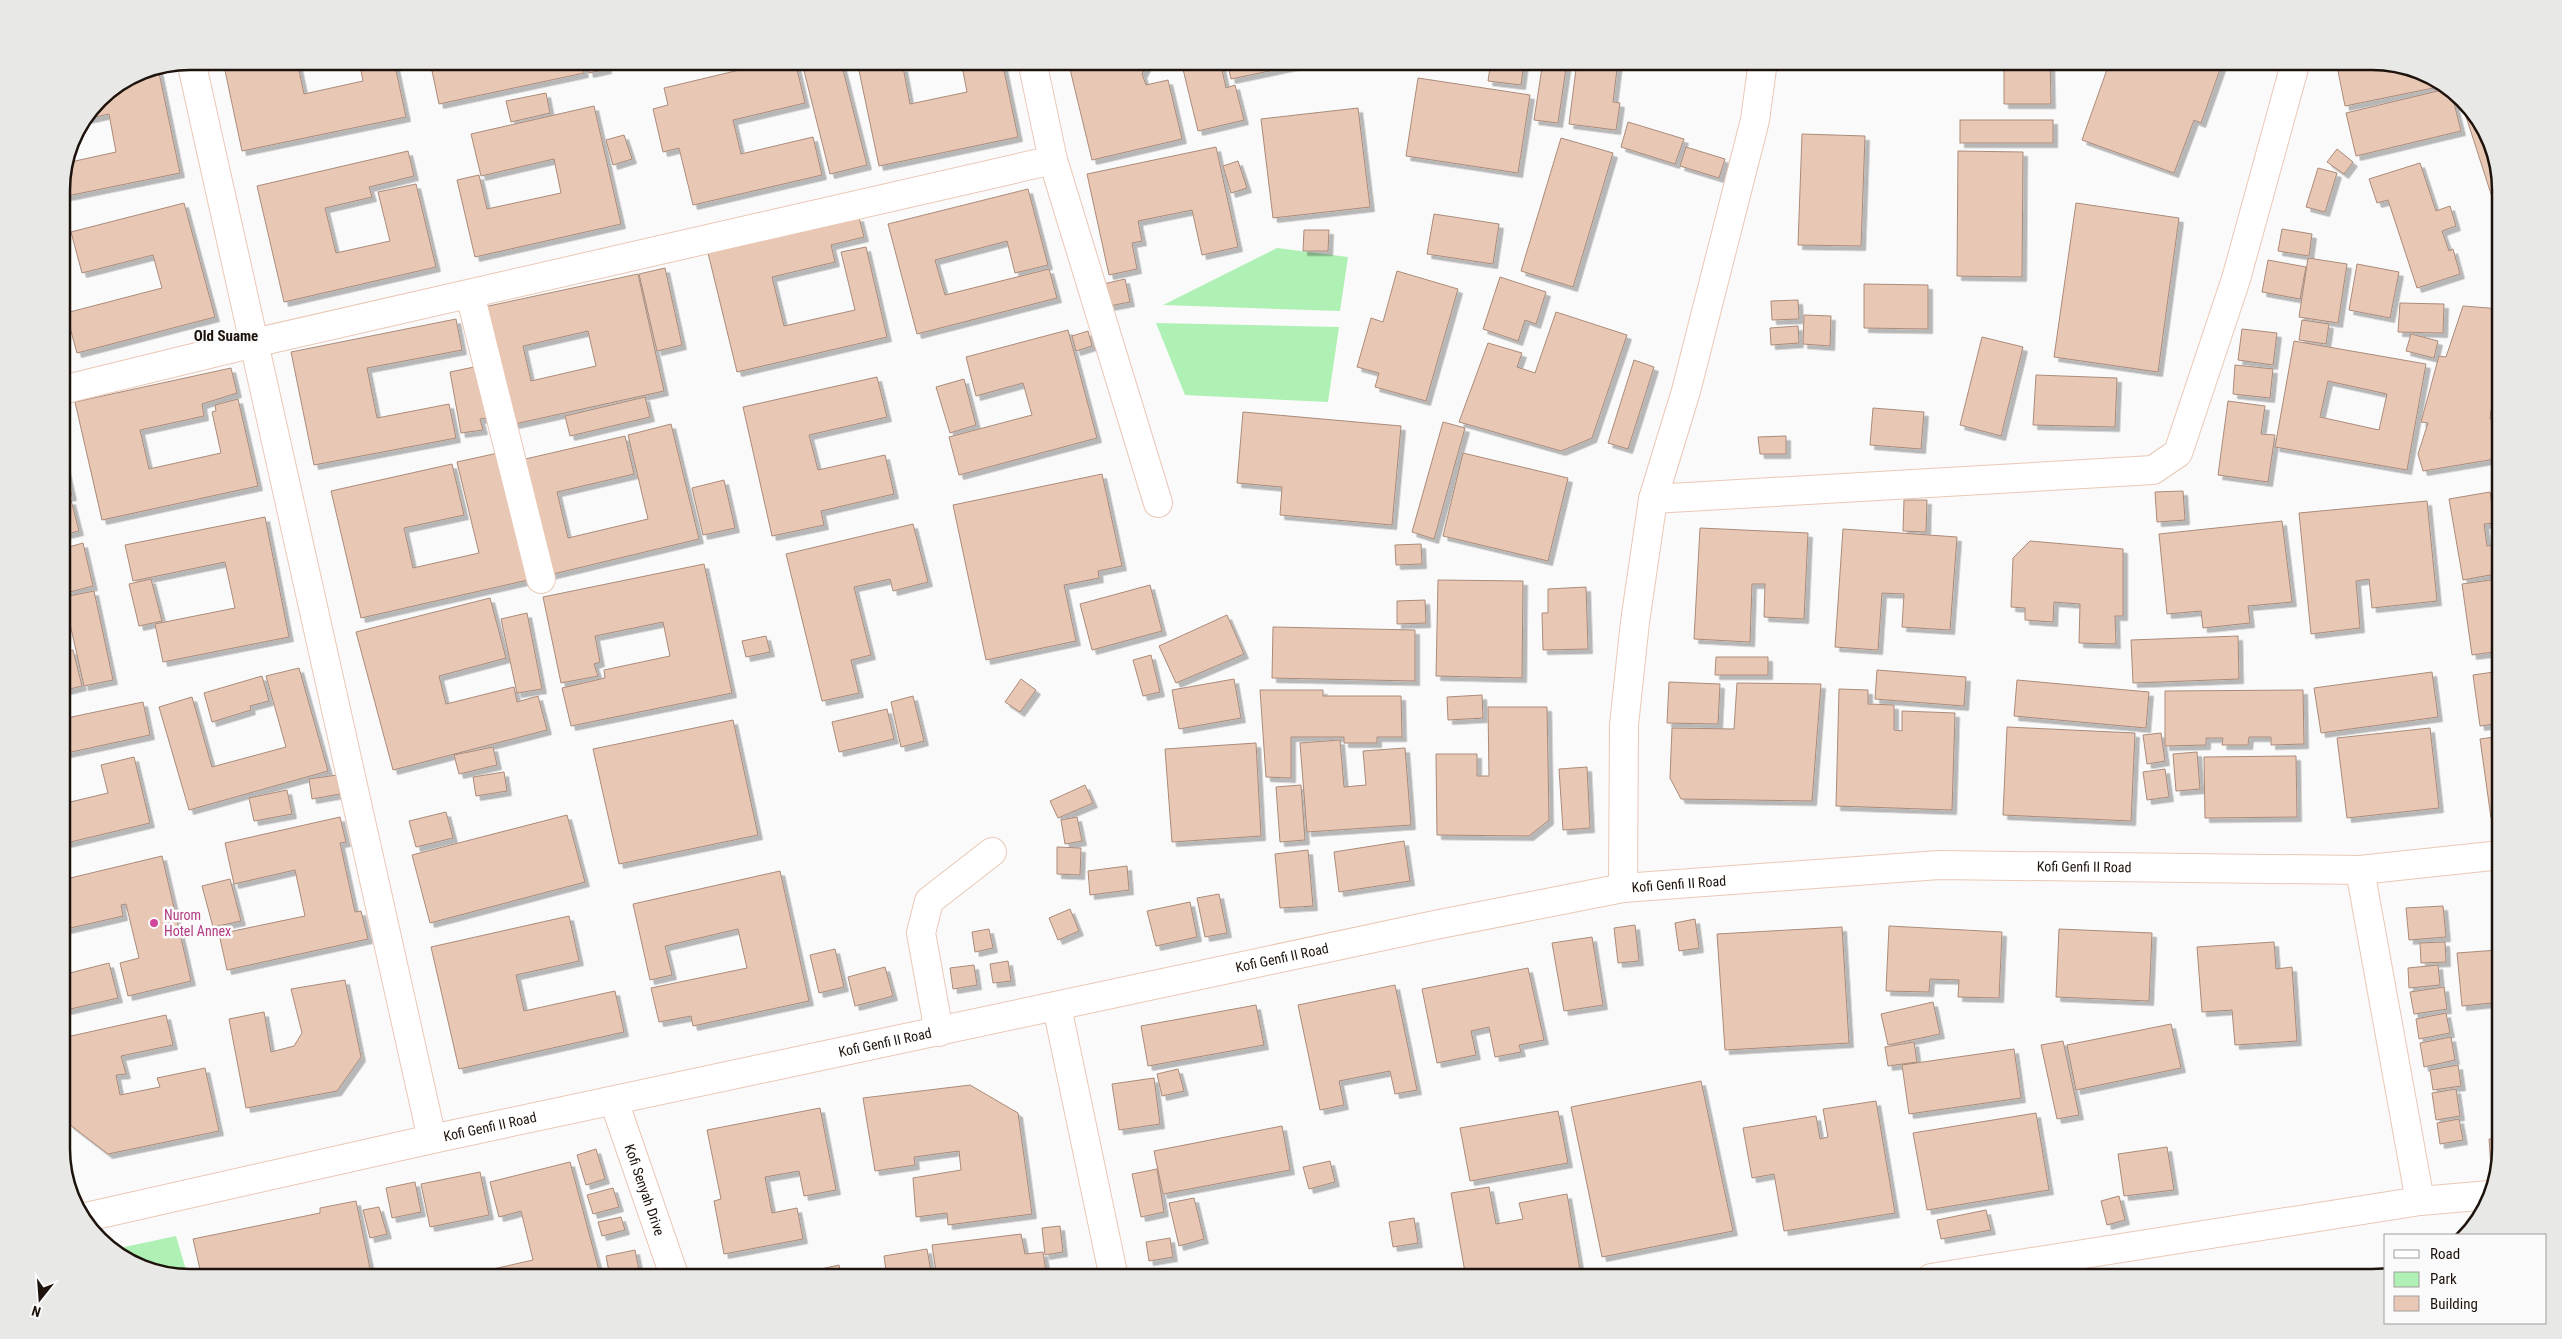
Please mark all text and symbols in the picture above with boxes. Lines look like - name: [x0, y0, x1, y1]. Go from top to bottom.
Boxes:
- district label: Old Suame: [194, 327, 258, 345]
- street label: Kofi Genfi II Road: [2037, 858, 2132, 875]
- street label: Kofi Genfi II Road: [1631, 873, 1727, 895]
- place label: Nurom Hotel Annex: [164, 907, 231, 939]
- marker: Nurom Hotel Annex: [148, 917, 160, 929]
- street label: Kofi Genfi II Road: [1234, 940, 1330, 975]
- street label: Kofi Genfi II Road: [837, 1025, 933, 1060]
- street label: Kofi Genfi II Road: [442, 1109, 538, 1144]
- street label: Kofi Senyah Drive: [621, 1142, 668, 1238]
- legend: [2384, 1234, 2547, 1324]
- text: Road: [2430, 1245, 2460, 1263]
- text: Park: [2430, 1270, 2457, 1288]
- north arrow: [15, 1274, 65, 1324]
- text: Building: [2430, 1295, 2478, 1313]
- text: N: [30, 1303, 43, 1320]

